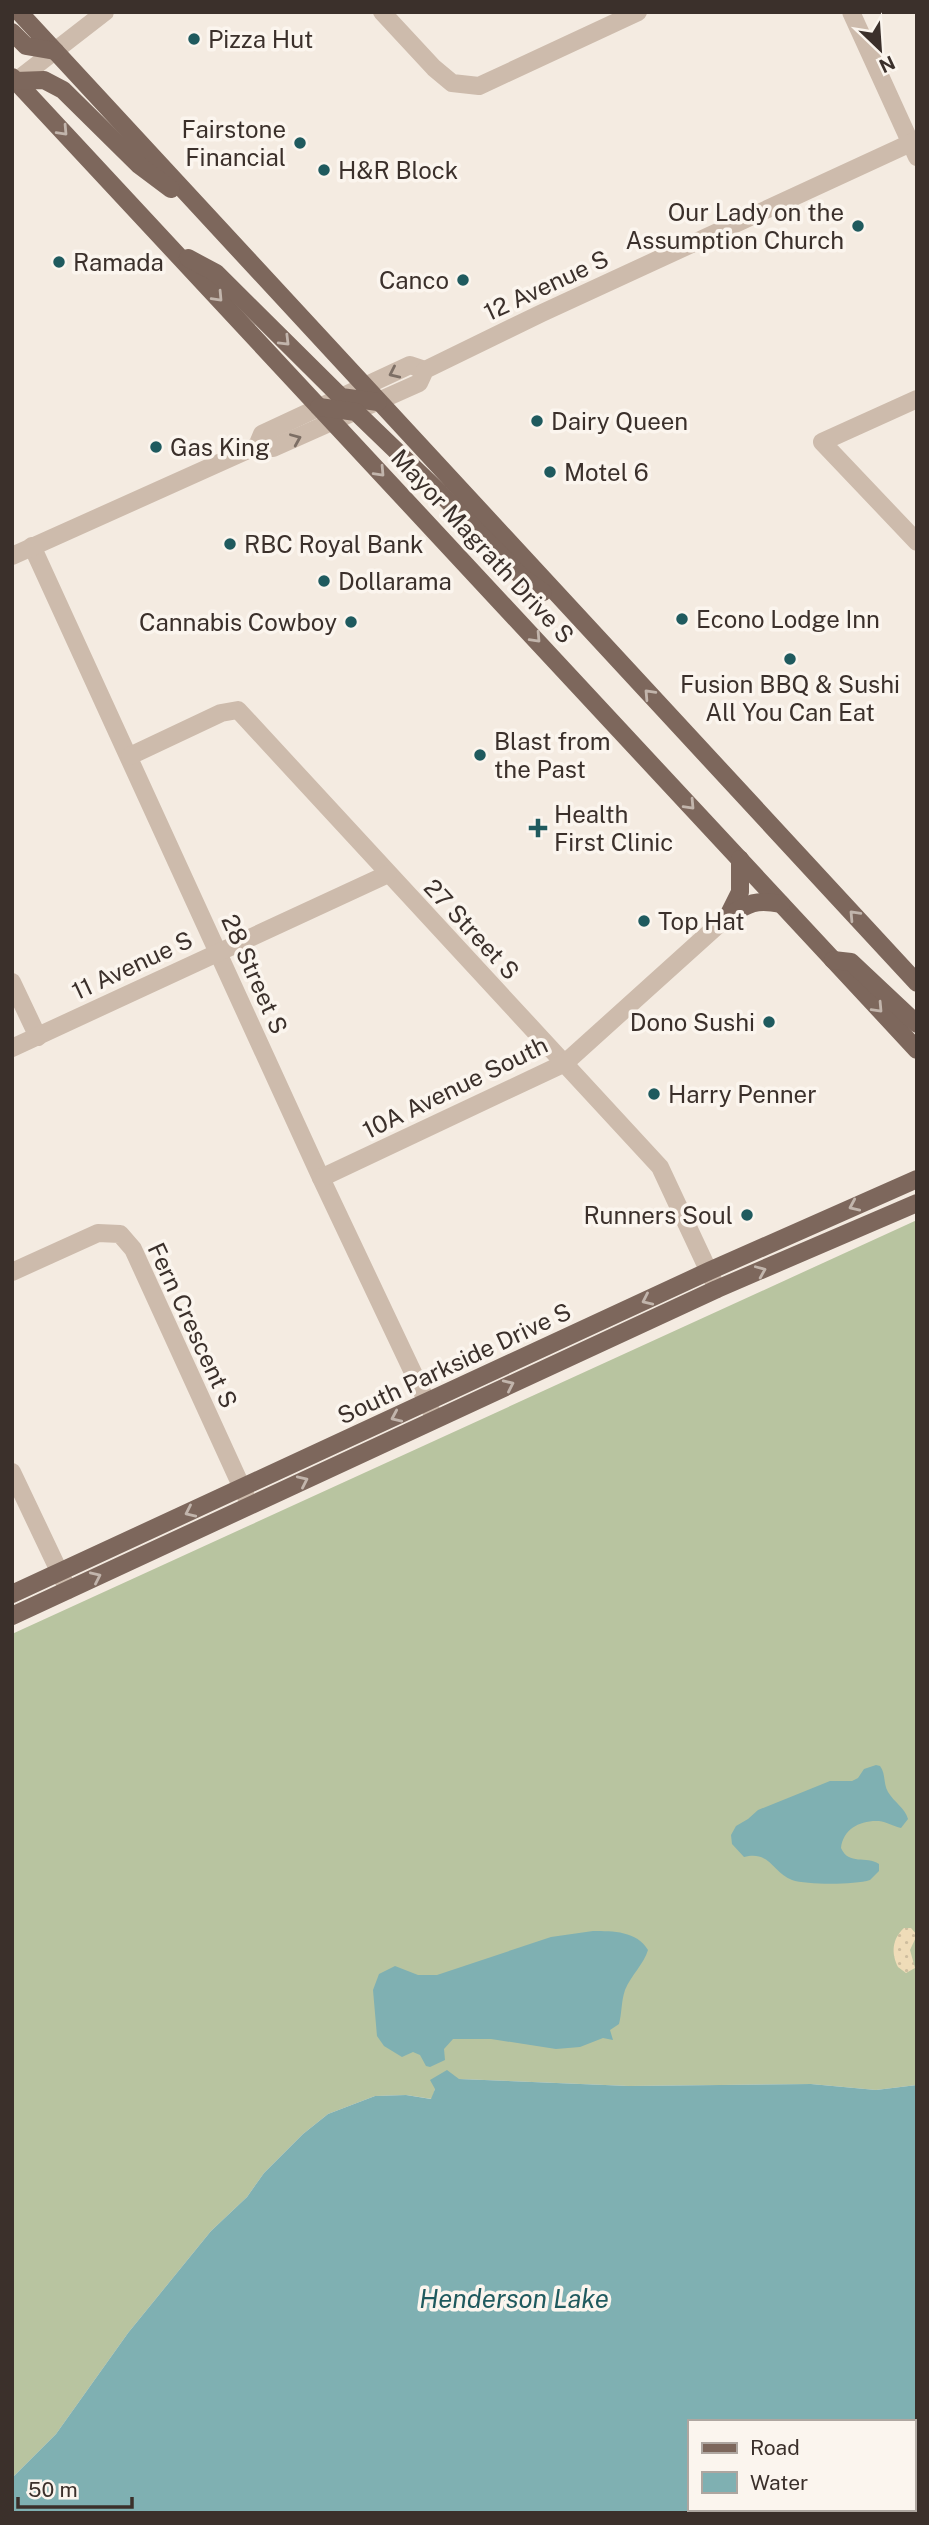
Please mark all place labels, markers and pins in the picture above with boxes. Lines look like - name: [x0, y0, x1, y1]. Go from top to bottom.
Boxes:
- place label: Pizza Hut: [208, 25, 313, 53]
- marker: Pizza Hut: [186, 31, 202, 47]
- place label: Fairstone Financial: [181, 115, 286, 171]
- marker: Fairstone Financial: [292, 135, 308, 151]
- place label: H&R Block: [338, 156, 458, 184]
- marker: H&R Block: [316, 162, 332, 178]
- place label: Our Lady on the Assumption Church: [626, 198, 844, 254]
- marker: Our Lady on the Assumption Church: [850, 218, 866, 234]
- place label: Ramada: [73, 248, 164, 276]
- marker: Ramada: [51, 254, 67, 270]
- place label: Canco: [379, 266, 449, 294]
- marker: Canco: [455, 272, 471, 288]
- place label: Dairy Queen: [551, 407, 688, 435]
- marker: Dairy Queen: [529, 413, 545, 429]
- place label: Gas King: [170, 433, 270, 461]
- marker: Gas King: [148, 439, 164, 455]
- place label: Motel 6: [564, 458, 649, 486]
- marker: Motel 6: [542, 464, 558, 480]
- place label: RBC Royal Bank: [244, 530, 423, 558]
- marker: RBC Royal Bank: [222, 536, 238, 552]
- place label: Dollarama: [338, 567, 452, 595]
- marker: Dollarama: [316, 573, 332, 589]
- place label: Econo Lodge Inn: [696, 605, 880, 633]
- place label: Cannabis Cowboy: [139, 608, 337, 636]
- marker: Econo Lodge Inn: [674, 611, 690, 627]
- marker: Cannabis Cowboy: [343, 614, 359, 630]
- marker: Fusion BBQ & Sushi All You Can Eat: [782, 651, 798, 667]
- place label: Fusion BBQ & Sushi All You Can Eat: [680, 670, 900, 726]
- place label: Blast from the Past: [494, 727, 610, 783]
- marker: Blast from the Past: [472, 747, 488, 763]
- place label: Health First Clinic: [554, 800, 673, 856]
- marker: Health First Clinic: [528, 818, 548, 838]
- place label: Top Hat: [658, 907, 745, 935]
- marker: Top Hat: [636, 913, 652, 929]
- place label: Dono Sushi: [630, 1008, 755, 1036]
- marker: Dono Sushi: [761, 1014, 777, 1030]
- place label: Harry Penner: [668, 1080, 817, 1108]
- marker: Harry Penner: [646, 1086, 662, 1102]
- place label: Runners Soul: [583, 1201, 733, 1229]
- marker: Runners Soul: [739, 1207, 755, 1223]

